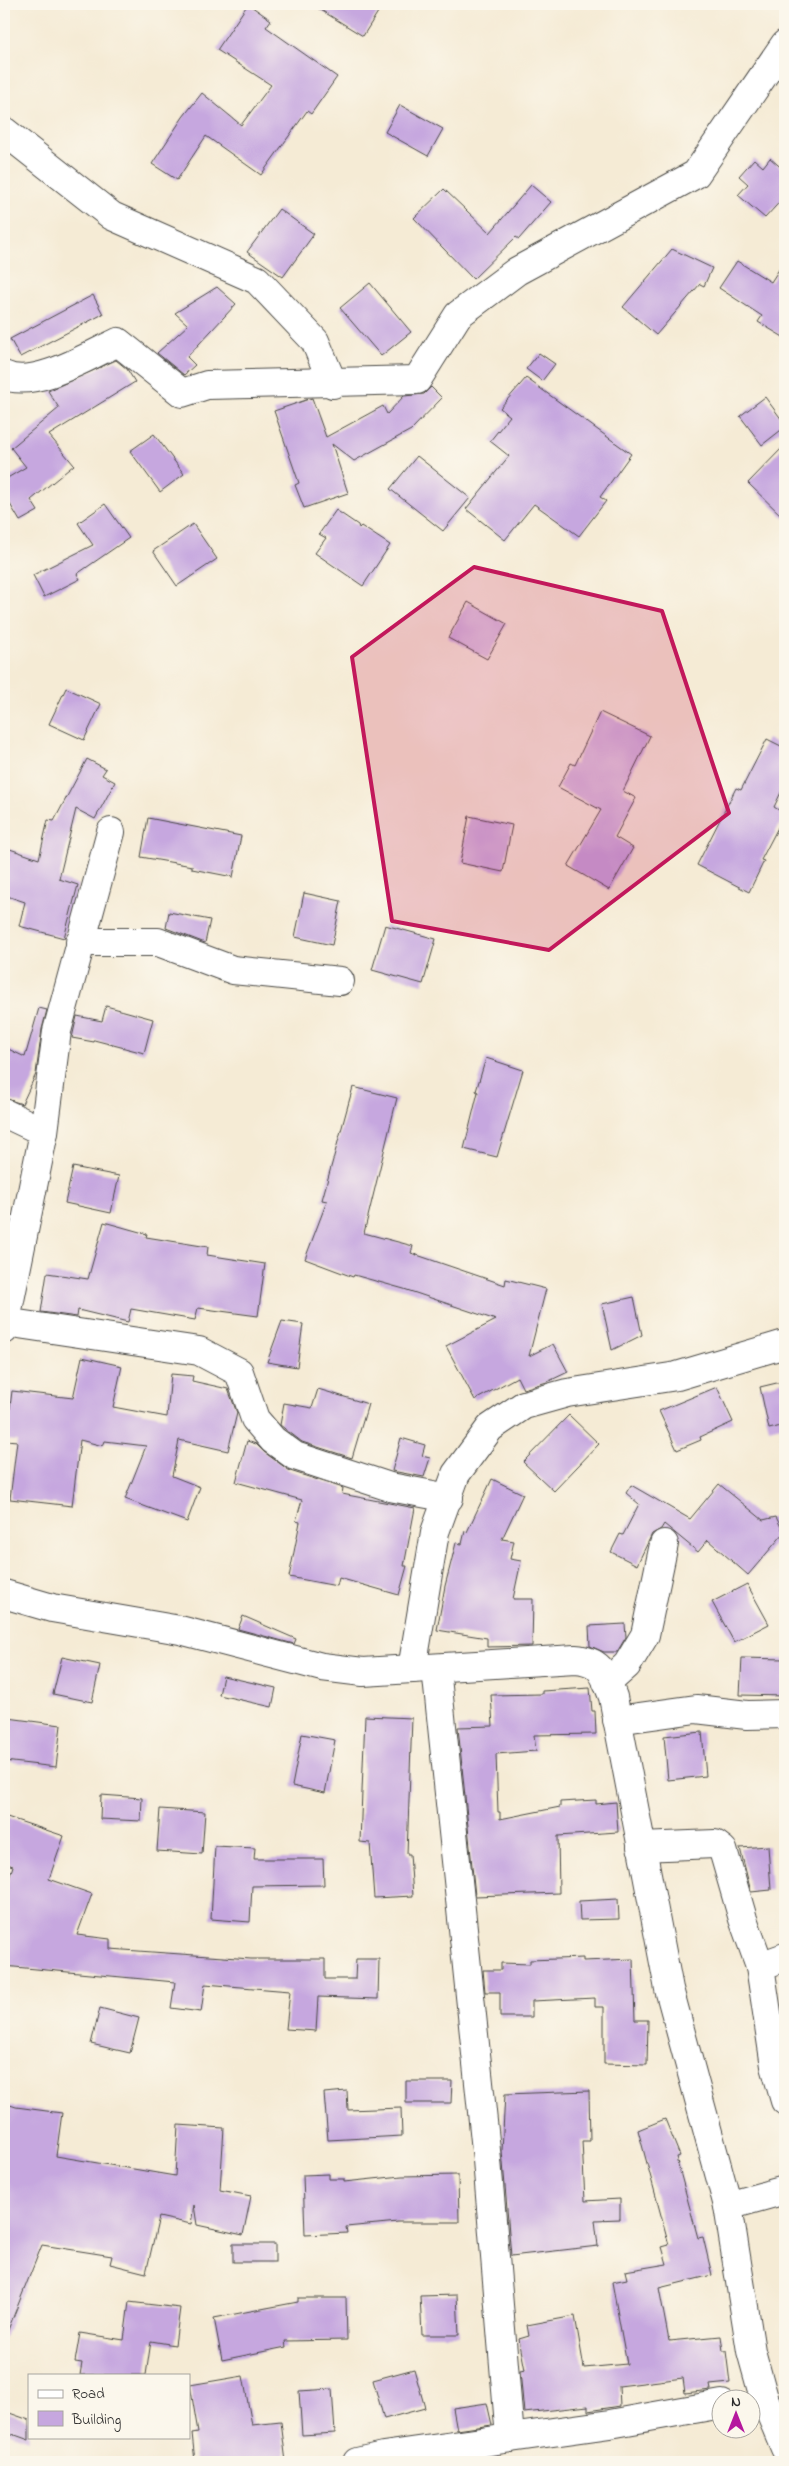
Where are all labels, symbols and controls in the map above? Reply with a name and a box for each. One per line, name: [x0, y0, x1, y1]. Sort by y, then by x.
legend: [28, 2374, 190, 2438]
text: Road: [72, 2383, 105, 2405]
north arrow: [712, 2388, 762, 2438]
text: N: [731, 2392, 741, 2413]
text: Building: [71, 2409, 121, 2432]

